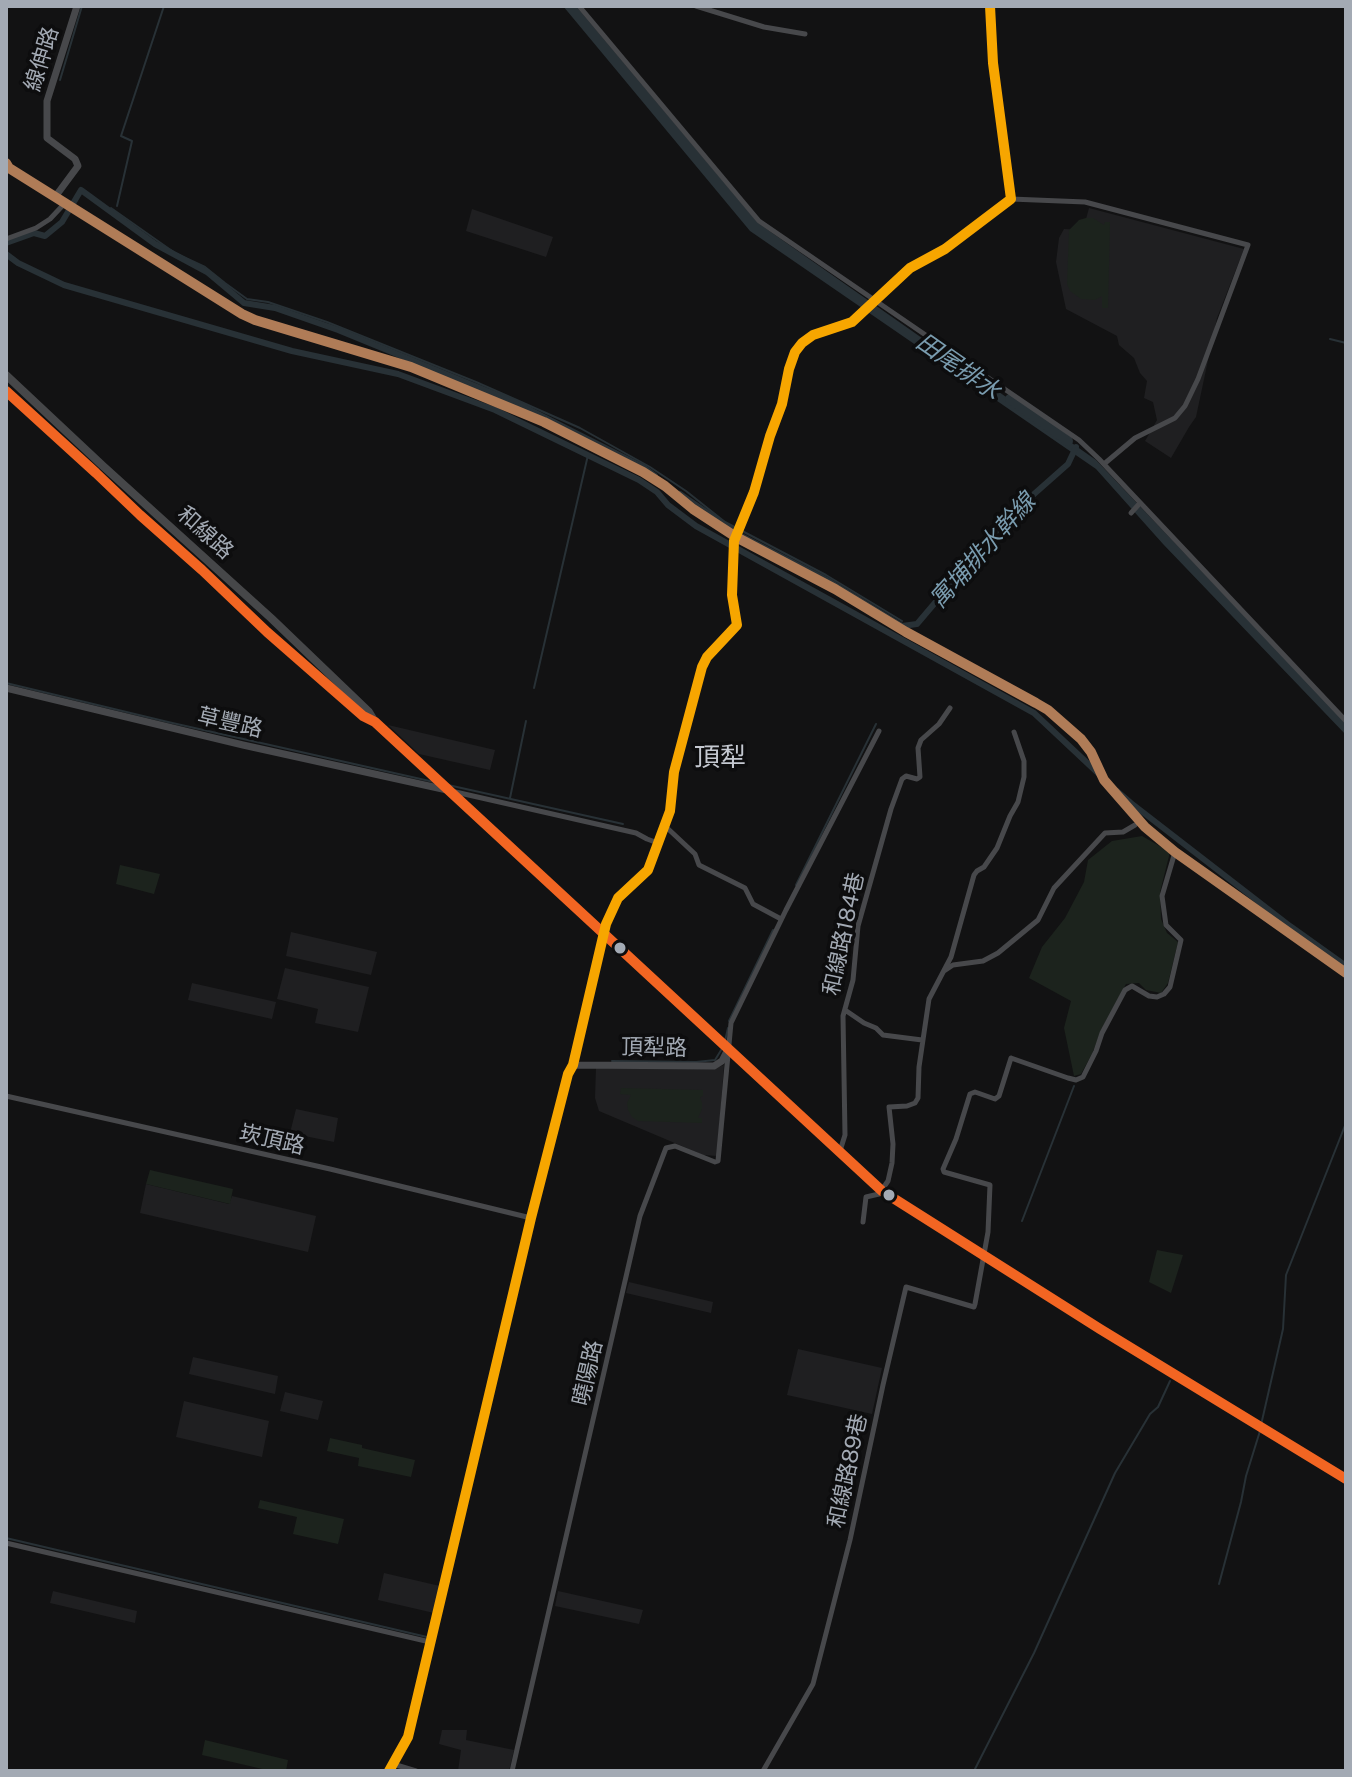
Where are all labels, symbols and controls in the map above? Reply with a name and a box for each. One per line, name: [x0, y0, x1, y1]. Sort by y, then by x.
street label: 線伸路: [20, 24, 64, 94]
water label: 田尾排水: [910, 328, 1006, 406]
water label: 寓埔排水幹線: [924, 488, 1042, 614]
street label: 和線路: [172, 501, 238, 565]
street label: 草豐路: [195, 703, 265, 743]
district label: 頂犁: [694, 742, 746, 774]
street label: 和線路184巷: [818, 870, 870, 998]
unlabelled marker: [612, 940, 628, 956]
street label: 頂犁路: [621, 1034, 687, 1062]
street label: 崁頂路: [237, 1120, 307, 1160]
unlabelled marker: [881, 1187, 897, 1203]
street label: 曉陽路: [568, 1338, 608, 1408]
street label: 和線路89巷: [823, 1412, 873, 1530]

